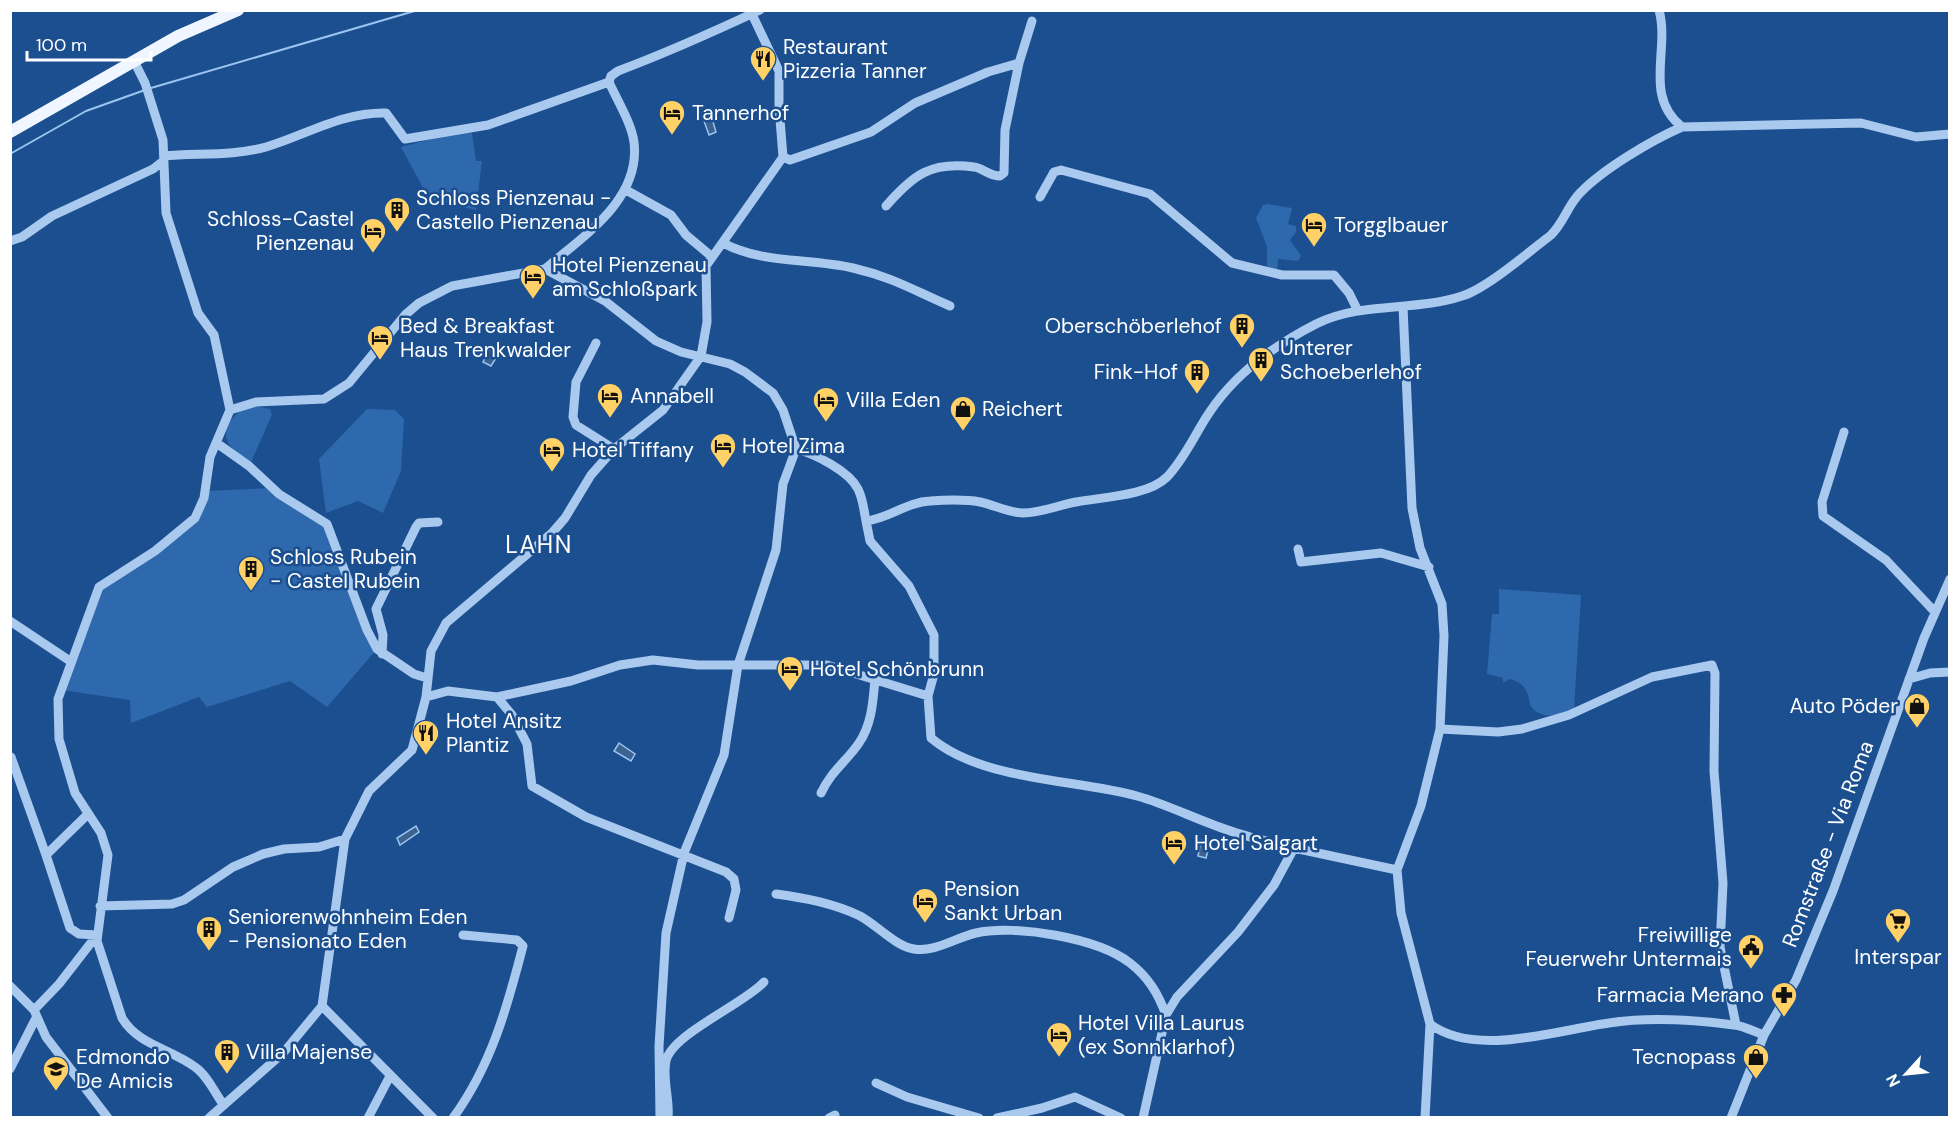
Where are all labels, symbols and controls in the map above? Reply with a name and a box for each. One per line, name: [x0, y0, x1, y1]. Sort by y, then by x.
scale bar: [27, 24, 152, 62]
text: 100 m: [36, 33, 87, 57]
place label: Restaurant Pizzeria Tanner: [783, 33, 927, 85]
restaurant icon: Restaurant Pizzeria Tanner: [748, 44, 778, 82]
hotel icon: Tannerhof: [657, 98, 687, 136]
place label: Tannerhof: [692, 99, 789, 127]
place label: Schloss Pienzenau - Castello Pienzenau: [416, 184, 611, 236]
building icon: Schloss Pienzenau - Castello Pienzenau: [382, 195, 412, 233]
place label: Schloss-Castel Pienzenau: [207, 205, 354, 257]
hotel icon: Torgglbauer: [1299, 210, 1329, 248]
place label: Torgglbauer: [1334, 211, 1449, 239]
hotel icon: Schloss-Castel Pienzenau: [358, 216, 388, 254]
place label: Hotel Pienzenau am Schloßpark: [552, 251, 707, 303]
hotel icon: Hotel Pienzenau am Schloßpark: [518, 262, 548, 300]
building icon: Oberschöberlehof: [1227, 311, 1257, 349]
place label: Bed & Breakfast Haus Trenkwalder: [400, 312, 571, 364]
place label: Oberschöberlehof: [1045, 312, 1222, 340]
hotel icon: Bed & Breakfast Haus Trenkwalder: [365, 323, 395, 361]
place label: Unterer Schoeberlehof: [1280, 334, 1422, 386]
building icon: Unterer Schoeberlehof: [1246, 345, 1276, 383]
building icon: Fink-Hof: [1182, 357, 1212, 395]
place label: Fink-Hof: [1094, 358, 1178, 386]
hotel icon: Annabell: [595, 381, 625, 419]
place label: Annabell: [630, 382, 714, 410]
hotel icon: Villa Eden: [811, 385, 841, 423]
place label: Villa Eden: [846, 386, 940, 414]
shop icon: Reichert: [948, 394, 978, 432]
place label: Reichert: [982, 395, 1063, 423]
hotel icon: Hotel Zima: [708, 431, 738, 469]
place label: Hotel Zima: [742, 432, 845, 460]
hotel icon: Hotel Tiffany: [537, 435, 567, 473]
place label: Hotel Tiffany: [572, 436, 694, 464]
district label: LAHN: [505, 529, 573, 560]
place label: Schloss Rubein - Castel Rubein: [270, 543, 420, 595]
building icon: Schloss Rubein - Castel Rubein: [236, 554, 266, 592]
hotel icon: Hotel Schönbrunn: [775, 654, 805, 692]
place label: Hotel Schönbrunn: [810, 655, 984, 683]
shop icon: Auto Pöder: [1902, 691, 1932, 729]
place label: Auto Pöder: [1789, 692, 1898, 720]
place label: Hotel Ansitz Plantiz: [446, 707, 562, 759]
restaurant icon: Hotel Ansitz Plantiz: [411, 718, 441, 756]
street label: Romstraße - Via Roma: [1776, 737, 1880, 951]
hotel icon: Hotel Salgart: [1159, 828, 1189, 866]
place label: Hotel Salgart: [1194, 829, 1318, 857]
place label: Pension Sankt Urban: [944, 875, 1062, 927]
hotel icon: Pension Sankt Urban: [910, 886, 940, 924]
place label: Seniorenwohnheim Eden - Pensionato Eden: [228, 903, 468, 955]
supermarket icon: Interspar: [1883, 906, 1913, 944]
building icon: Seniorenwohnheim Eden - Pensionato Eden: [194, 914, 224, 952]
place label: Freiwillige Feuerwehr Untermais: [1525, 921, 1732, 973]
public building icon: Freiwillige Feuerwehr Untermais: [1736, 932, 1766, 970]
place label: Interspar: [1854, 943, 1942, 971]
pharmacy icon: Farmacia Merano: [1769, 980, 1799, 1018]
place label: Farmacia Merano: [1597, 981, 1764, 1009]
place label: Hotel Villa Laurus (ex Sonnklarhof): [1078, 1009, 1245, 1061]
hotel icon: Hotel Villa Laurus (ex Sonnklarhof): [1044, 1020, 1074, 1058]
building icon: Villa Majense: [212, 1037, 242, 1075]
place label: Villa Majense: [246, 1038, 372, 1066]
shop icon: Tecnopass: [1741, 1042, 1771, 1080]
place label: Edmondo De Amicis: [76, 1043, 173, 1095]
place label: Tecnopass: [1632, 1043, 1736, 1071]
north arrow: [1876, 1044, 1936, 1104]
school or university icon: Edmondo De Amicis: [41, 1054, 71, 1092]
text: N: [1881, 1071, 1905, 1091]

